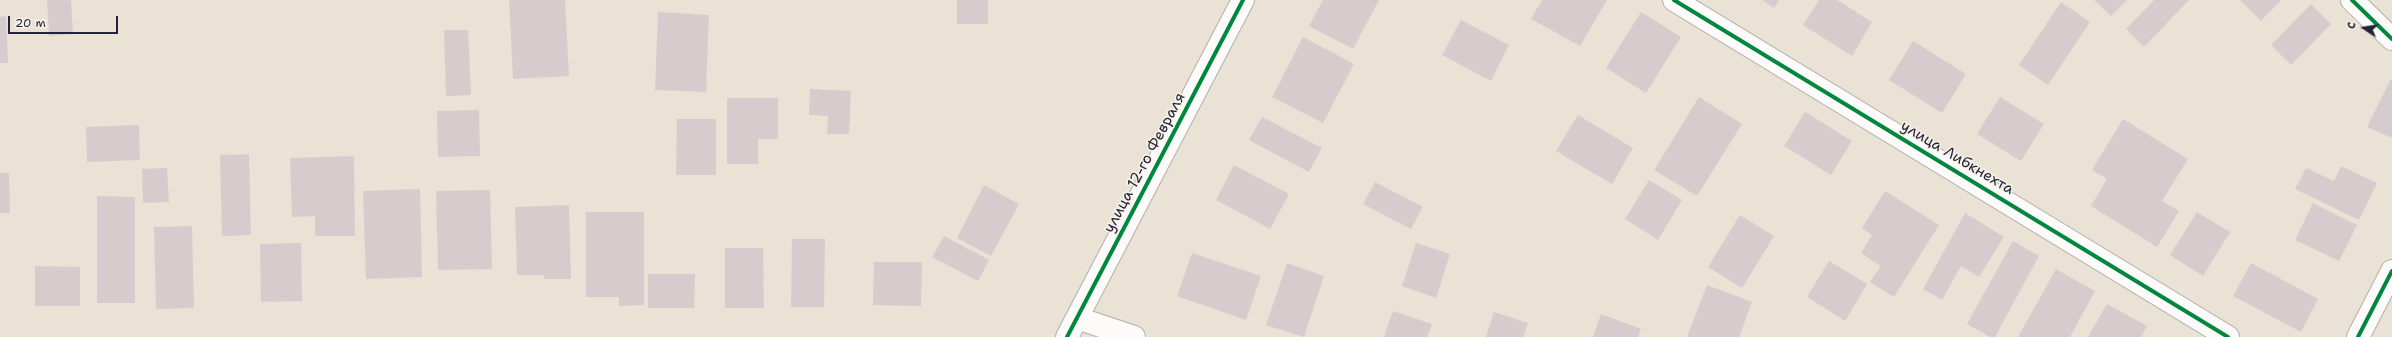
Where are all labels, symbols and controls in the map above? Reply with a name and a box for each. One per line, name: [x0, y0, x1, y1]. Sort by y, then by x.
scale bar: [10, 8, 120, 34]
north arrow: [2344, 8, 2384, 48]
text: 20 m: [15, 15, 46, 31]
text: С: [2344, 21, 2360, 30]
street label: улица 12-го Февраля: [1100, 90, 1190, 236]
street label: улица Либкнехта: [1897, 117, 2017, 199]

